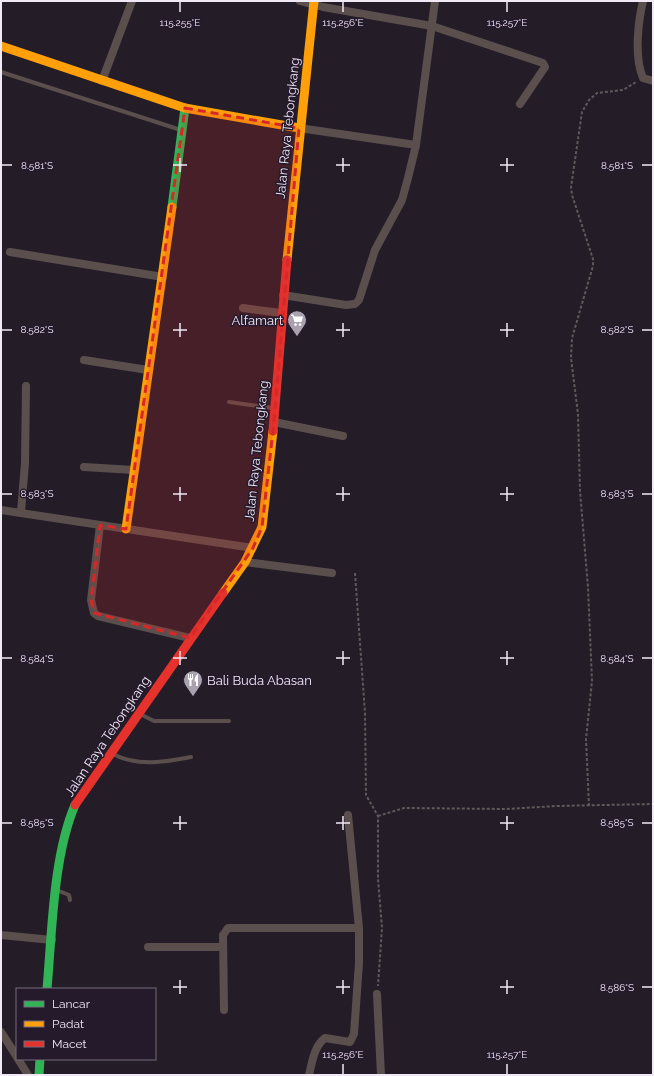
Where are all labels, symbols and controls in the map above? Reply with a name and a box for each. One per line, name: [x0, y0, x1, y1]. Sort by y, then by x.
text: 115.255°E: [160, 17, 200, 28]
text: 115.256°E: [322, 17, 364, 28]
text: 115.257°E: [487, 17, 527, 28]
street label: Jalan Raya Tebongkang: [273, 57, 302, 199]
text: 8.581°S: [21, 160, 53, 171]
text: 8.581°S: [601, 160, 633, 171]
supermarket icon: Alfamart: [286, 309, 308, 337]
place label: Alfamart: [231, 313, 284, 328]
text: 8.582°S: [20, 324, 54, 335]
text: 8.582°S: [600, 324, 634, 335]
street label: Jalan Raya Tebongkang: [242, 380, 271, 522]
text: 8.583°S: [20, 488, 54, 499]
text: 8.583°S: [600, 488, 634, 499]
text: 8.584°S: [20, 653, 54, 664]
text: 8.584°S: [600, 653, 634, 664]
restaurant icon: Bali Buda Abasan: [182, 669, 204, 697]
street label: Jalan Raya Tebongkang: [62, 673, 153, 799]
place label: Bali Buda Abasan: [207, 673, 312, 688]
text: 8.585°S: [20, 817, 54, 828]
text: 8.585°S: [600, 817, 634, 828]
text: 8.586°S: [600, 982, 634, 993]
legend: [16, 988, 156, 1060]
text: Lancar: [52, 997, 91, 1011]
text: Padat: [52, 1017, 84, 1031]
text: Macet: [52, 1037, 87, 1051]
text: 115.256°E: [322, 1049, 364, 1060]
text: 115.257°E: [487, 1049, 527, 1060]

